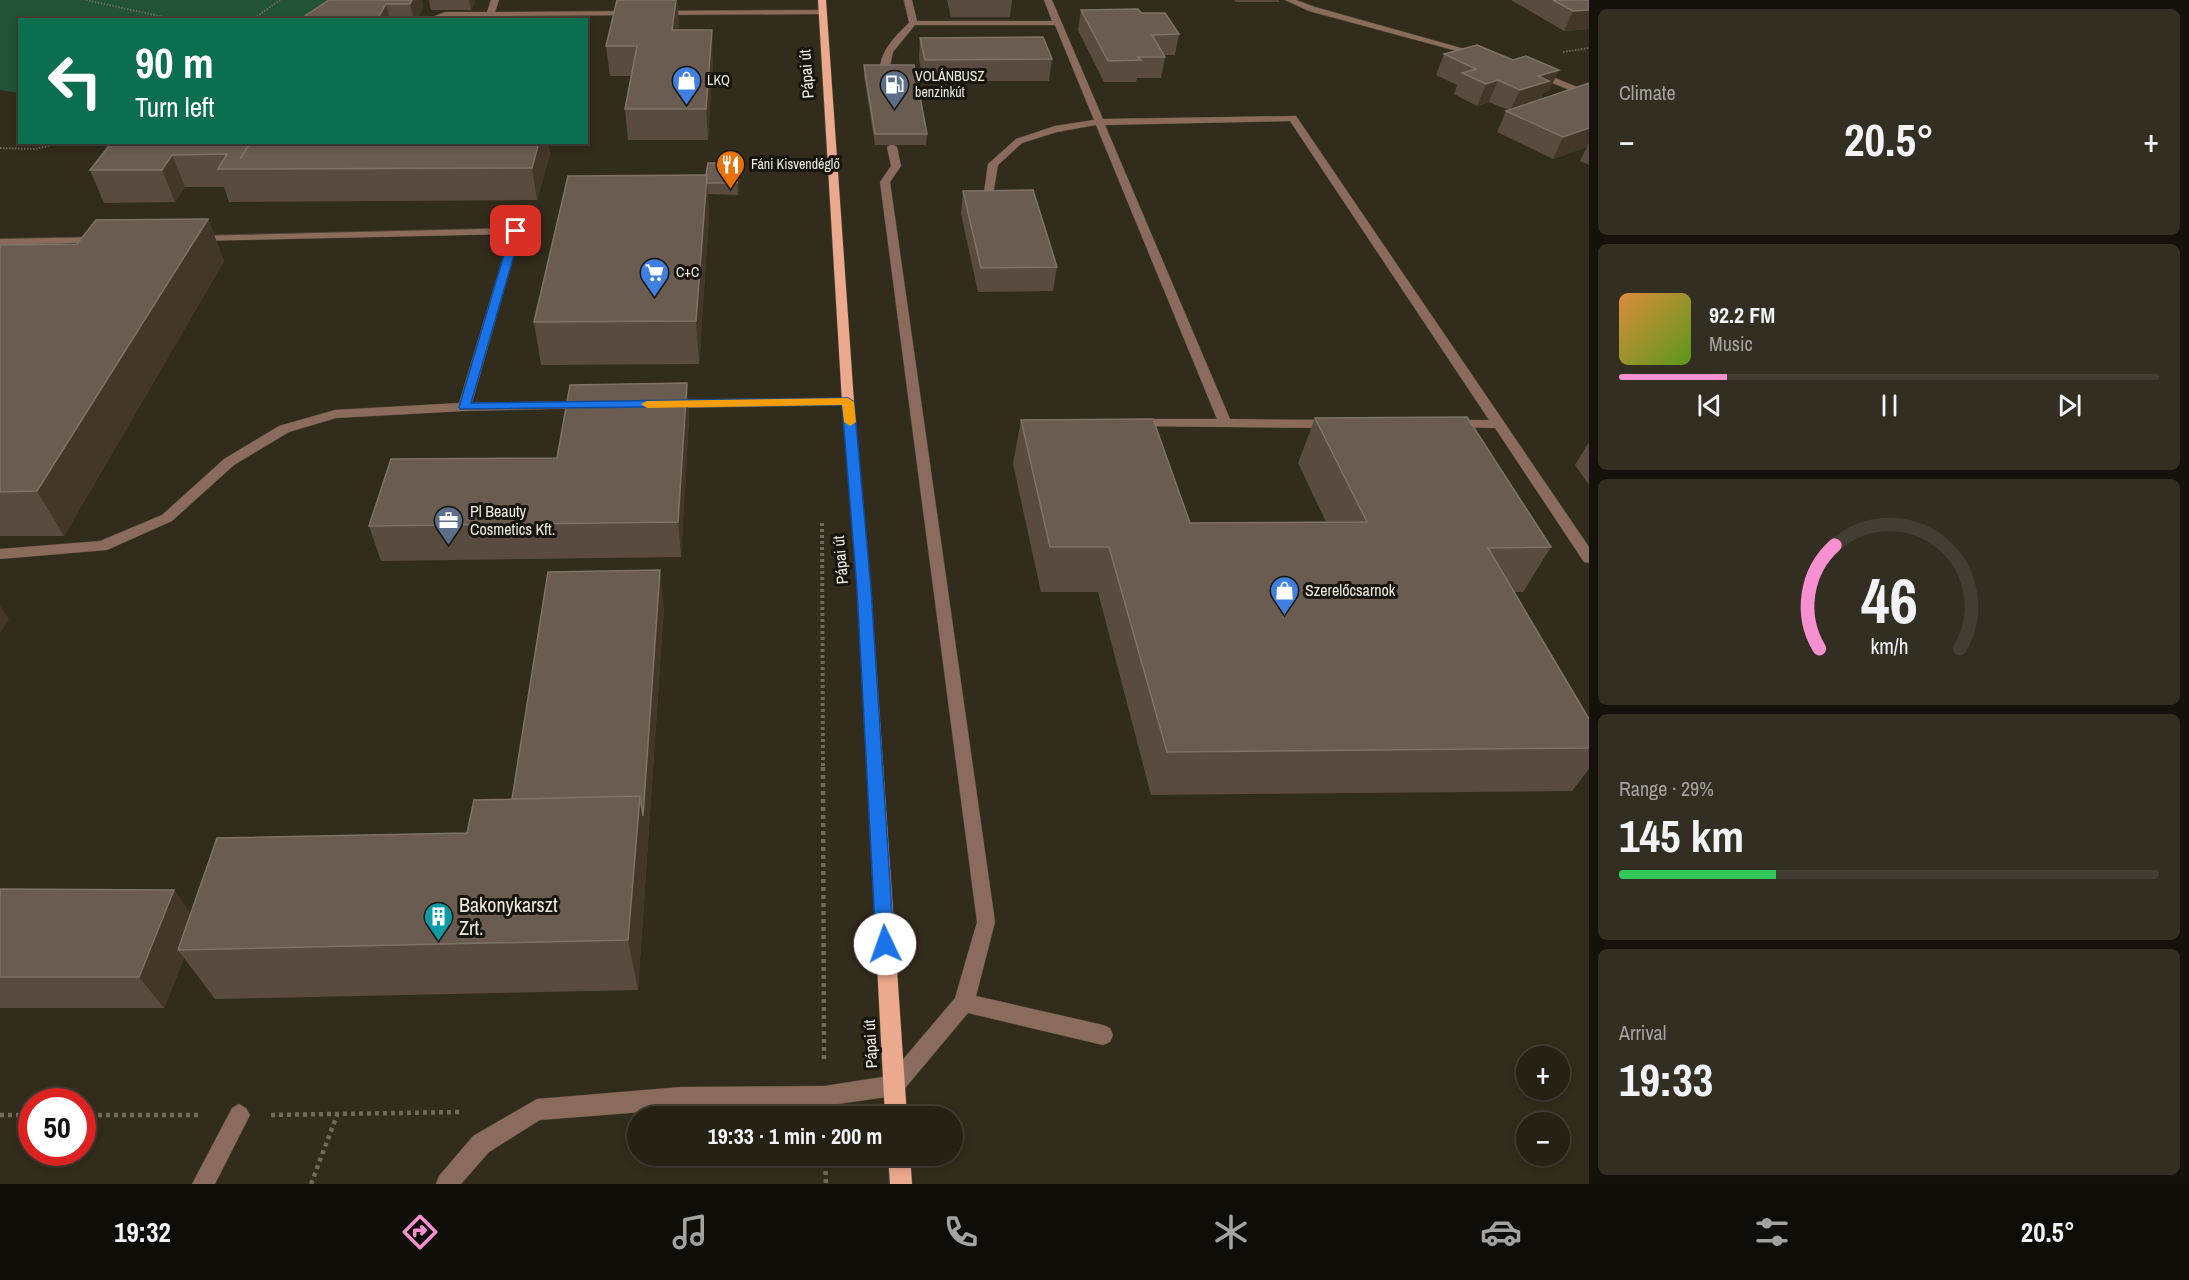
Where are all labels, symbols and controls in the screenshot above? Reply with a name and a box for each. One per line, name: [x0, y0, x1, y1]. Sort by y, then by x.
text: 90 m: [135, 35, 214, 91]
icon: left: [36, 42, 114, 120]
street label: Pápai út: [793, 49, 819, 99]
shop icon: LKQ: [670, 64, 702, 106]
place label: VOLÁNBUSZ benzinkút: [915, 67, 985, 101]
fuel station icon: VOLÁNBUSZ benzinkút: [878, 68, 910, 110]
place label: LKQ: [707, 71, 730, 89]
text: Climate: [1619, 79, 1676, 106]
text: Turn left: [135, 89, 214, 125]
text: 20.5°: [1844, 109, 1934, 170]
text: −: [1619, 118, 1635, 162]
text: +: [2143, 118, 2159, 162]
restaurant icon: Fáni Kisvendéglő: [714, 148, 746, 190]
place label: Fáni Kisvendéglő: [751, 155, 840, 173]
pin: [490, 205, 541, 256]
icon: arrive: [499, 214, 532, 247]
supermarket icon: C+C: [639, 256, 671, 298]
place label: C+C: [676, 263, 699, 281]
text: 92.2 FM: [1709, 300, 1775, 330]
text: Music: [1709, 330, 1753, 357]
icon: previous: [1693, 389, 1726, 422]
icon: pause: [1873, 389, 1906, 422]
icon: next: [2053, 389, 2086, 422]
place label: Pl Beauty Cosmetics Kft.: [470, 500, 555, 540]
office icon: Pl Beauty Cosmetics Kft.: [433, 504, 465, 546]
street label: Pápai út: [827, 534, 853, 585]
text: 46: [1861, 558, 1917, 642]
shop icon: Szerelőcsarnok: [1268, 574, 1300, 616]
place label: Szerelőcsarnok: [1305, 579, 1396, 601]
text: km/h: [1870, 632, 1908, 661]
text: Range · 29%: [1619, 775, 1714, 802]
text: 145 km: [1619, 805, 1744, 866]
place label: Bakonykarszt Zrt.: [459, 891, 558, 941]
building icon: Bakonykarszt Zrt.: [422, 900, 454, 942]
position arrow: [853, 912, 917, 976]
street label: Pápai út: [858, 1019, 882, 1069]
text: Arrival: [1619, 1019, 1666, 1046]
map controls: [1516, 1046, 1570, 1166]
button: +: [1516, 1046, 1570, 1100]
text: 19:33: [1619, 1049, 1713, 1110]
speed limit sign: 50: [18, 1088, 96, 1166]
button: −: [1516, 1112, 1570, 1166]
text: 19:33 · 1 min · 200 m: [708, 1121, 882, 1151]
icon: directions: [399, 1211, 441, 1253]
icon: music: [669, 1211, 711, 1253]
icon: phone: [940, 1211, 982, 1253]
icon: climate: [1210, 1211, 1252, 1253]
icon: car: [1480, 1211, 1522, 1253]
icon: filters: [1751, 1211, 1793, 1253]
text: 19:32: [114, 1214, 171, 1250]
text: 20.5°: [2021, 1214, 2075, 1250]

